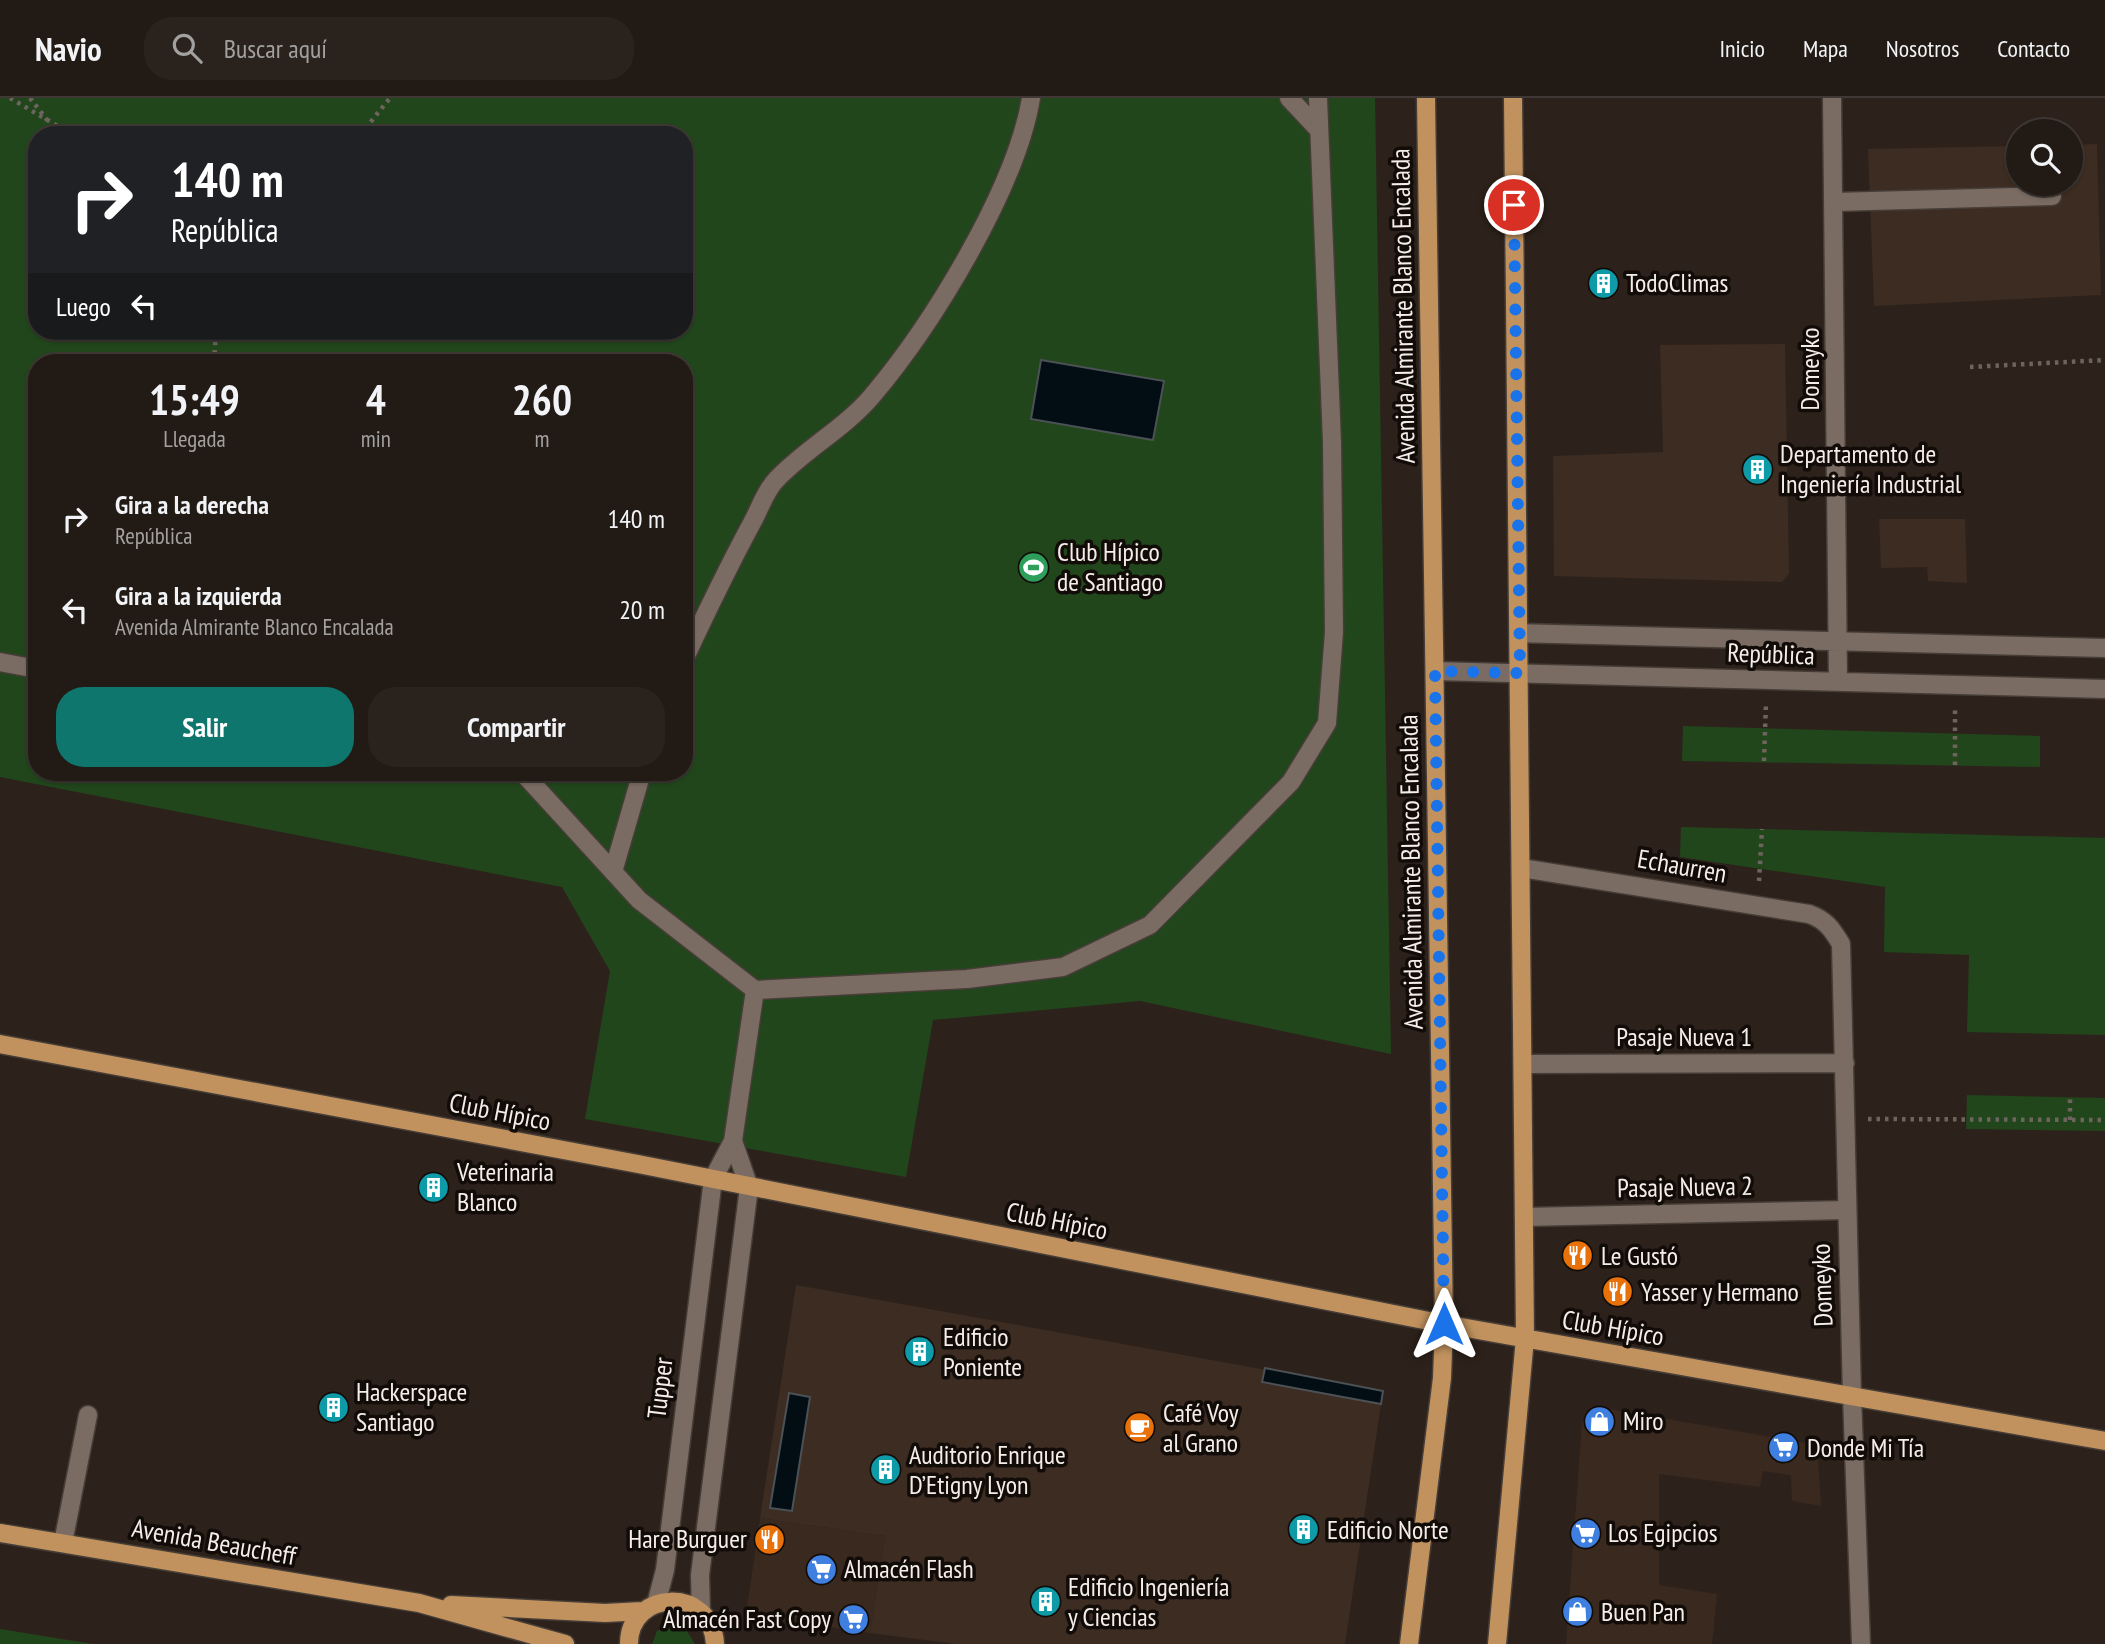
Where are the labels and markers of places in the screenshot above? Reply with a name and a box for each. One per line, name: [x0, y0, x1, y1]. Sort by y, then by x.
pin: [1484, 175, 1544, 235]
building icon: TodoClimas: [1586, 266, 1620, 300]
place label: TodoClimas: [1626, 266, 1728, 299]
place label: Departamento de Ingeniería Industrial: [1780, 437, 1961, 500]
building icon: Departamento de Ingeniería Industrial: [1740, 452, 1774, 486]
place label: Club Hípico de Santiago: [1057, 535, 1163, 598]
sports icon: Club Hípico de Santiago: [1017, 550, 1051, 584]
place label: Veterinaria Blanco: [456, 1155, 554, 1218]
building icon: Veterinaria Blanco: [417, 1170, 451, 1204]
restaurant icon: Le Gustó: [1561, 1239, 1595, 1273]
place label: Le Gustó: [1601, 1239, 1678, 1272]
restaurant icon: Yasser y Hermano: [1601, 1275, 1635, 1309]
place label: Yasser y Hermano: [1641, 1275, 1799, 1308]
place label: Edificio Poniente: [943, 1320, 1022, 1383]
building icon: Edificio Poniente: [903, 1335, 937, 1369]
place label: Hackerspace Santiago: [356, 1375, 467, 1438]
building icon: Hackerspace Santiago: [316, 1390, 350, 1424]
place label: Café Voy al Grano: [1163, 1396, 1239, 1459]
shop icon: Miro: [1583, 1404, 1617, 1438]
place label: Miro: [1623, 1404, 1664, 1437]
cafe icon: Café Voy al Grano: [1123, 1411, 1157, 1445]
supermarket icon: Donde Mi Tía: [1767, 1431, 1801, 1465]
place label: Donde Mi Tía: [1807, 1431, 1924, 1464]
place label: Auditorio Enrique D’Etigny Lyon: [909, 1438, 1066, 1501]
building icon: Auditorio Enrique D’Etigny Lyon: [869, 1453, 903, 1487]
building icon: Edificio Norte: [1287, 1513, 1321, 1547]
place label: Edificio Norte: [1327, 1513, 1449, 1546]
supermarket icon: Los Egipcios: [1568, 1516, 1602, 1550]
place label: Los Egipcios: [1608, 1516, 1717, 1549]
place label: Hare Burguer: [628, 1522, 747, 1555]
restaurant icon: Hare Burguer: [753, 1522, 787, 1556]
supermarket icon: Almacén Flash: [804, 1552, 838, 1586]
place label: Almacén Flash: [844, 1552, 974, 1585]
place label: Edificio Ingeniería y Ciencias: [1068, 1570, 1229, 1633]
building icon: Edificio Ingeniería y Ciencias: [1028, 1585, 1062, 1619]
shop icon: Buen Pan: [1561, 1595, 1595, 1629]
place label: Buen Pan: [1601, 1595, 1685, 1628]
place label: Almacén Fast Copy: [663, 1602, 831, 1635]
supermarket icon: Almacén Fast Copy: [837, 1602, 871, 1636]

